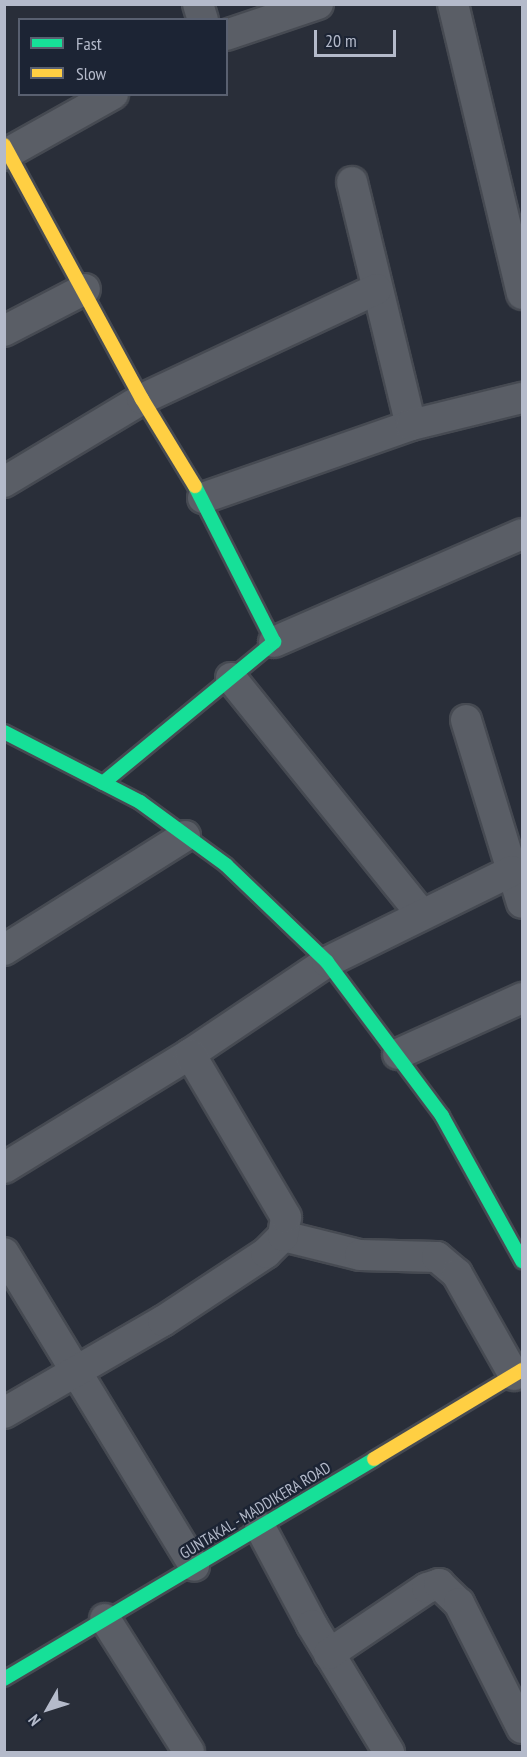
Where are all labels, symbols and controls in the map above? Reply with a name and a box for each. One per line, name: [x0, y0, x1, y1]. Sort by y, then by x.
legend: [18, 18, 228, 96]
scale bar: [317, 18, 400, 56]
text: 20 m: [325, 29, 357, 52]
text: Fast: [76, 32, 102, 55]
text: Slow: [76, 62, 106, 85]
street label: GUNTAKAL - MADDIKERA ROAD: [175, 1457, 335, 1563]
north arrow: [18, 1679, 78, 1739]
text: N: [24, 1711, 45, 1730]

